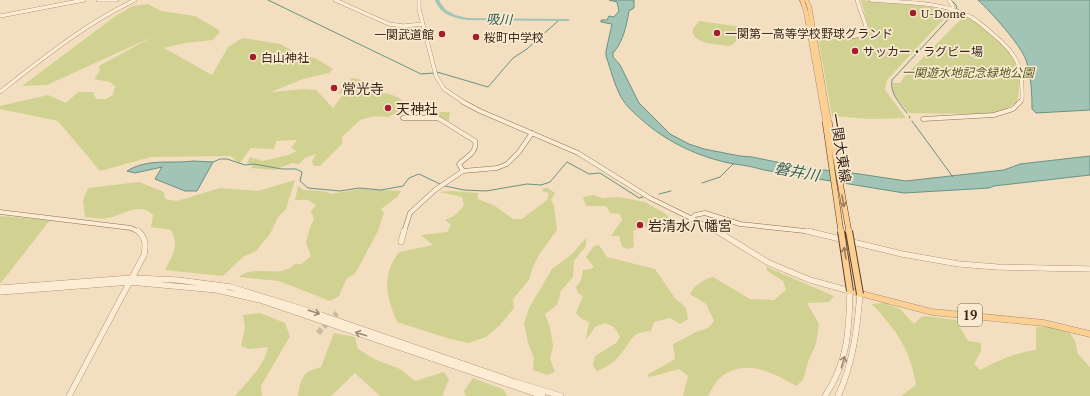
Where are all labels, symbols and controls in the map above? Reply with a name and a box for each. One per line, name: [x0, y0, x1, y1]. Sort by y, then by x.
place label: U-Dome: [921, 6, 966, 21]
marker: U-Dome: [908, 8, 918, 18]
water label: 吸川: [486, 10, 514, 28]
place label: 一関第一高等学校野球グランド: [725, 26, 893, 41]
place label: 一関武道館: [374, 27, 434, 42]
marker: 一関第一高等学校野球グランド: [712, 28, 722, 38]
marker: 一関武道館: [437, 29, 447, 39]
place label: 桜町中学校: [484, 30, 544, 45]
marker: 桜町中学校: [471, 32, 481, 42]
place label: サッカー・ラグビー場: [863, 44, 983, 59]
marker: サッカー・ラグビー場: [850, 46, 860, 56]
place label: 白山神社: [261, 50, 309, 65]
marker: 白山神社: [248, 52, 258, 62]
park label: 一関遊水地記念緑地公園: [902, 65, 1036, 80]
place label: 常光寺: [342, 79, 384, 98]
marker: 常光寺: [329, 83, 339, 93]
place label: 天神社: [396, 99, 438, 118]
marker: 天神社: [383, 103, 393, 113]
street label: 一関大東線: [826, 112, 856, 184]
water label: 磐井川: [773, 157, 823, 185]
one-way arrow: [840, 194, 848, 207]
place label: 岩清水八幡宮: [648, 216, 732, 235]
marker: 岩清水八幡宮: [635, 220, 645, 230]
one-way arrow: [840, 247, 848, 260]
road number: 19: [958, 304, 982, 326]
one-way arrow: [308, 309, 321, 316]
one-way arrow: [354, 330, 367, 337]
one-way arrow: [840, 356, 847, 369]

